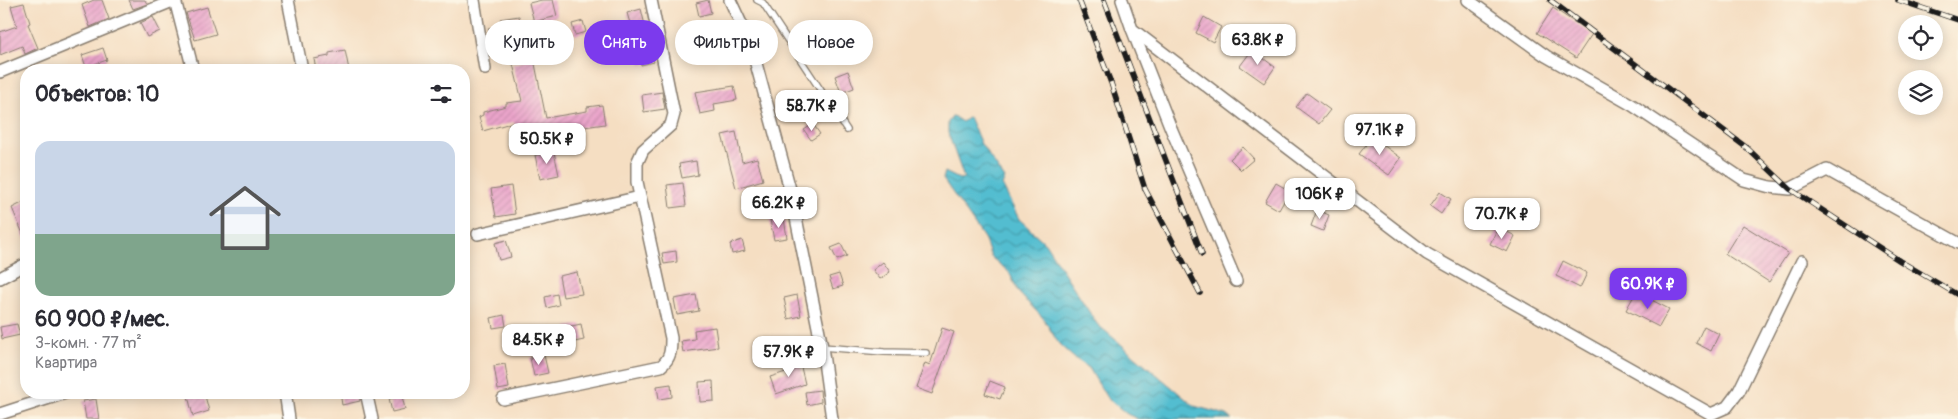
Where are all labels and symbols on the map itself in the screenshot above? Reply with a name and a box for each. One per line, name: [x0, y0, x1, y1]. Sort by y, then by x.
pin: 63.8K ₽: [1212, 23, 1304, 66]
pin: 58.7K ₽: [766, 90, 858, 132]
pin: 97.1K ₽: [1334, 114, 1426, 156]
pin: 50.5K ₽: [501, 122, 593, 165]
pin: 106K ₽: [1279, 178, 1361, 220]
pin: 66.2K ₽: [733, 186, 825, 229]
pin: 70.7K ₽: [1456, 198, 1548, 240]
pin: 60.9K ₽: [1602, 268, 1694, 310]
pin: 84.5K ₽: [493, 324, 585, 366]
pin: 57.9K ₽: [743, 336, 835, 378]

